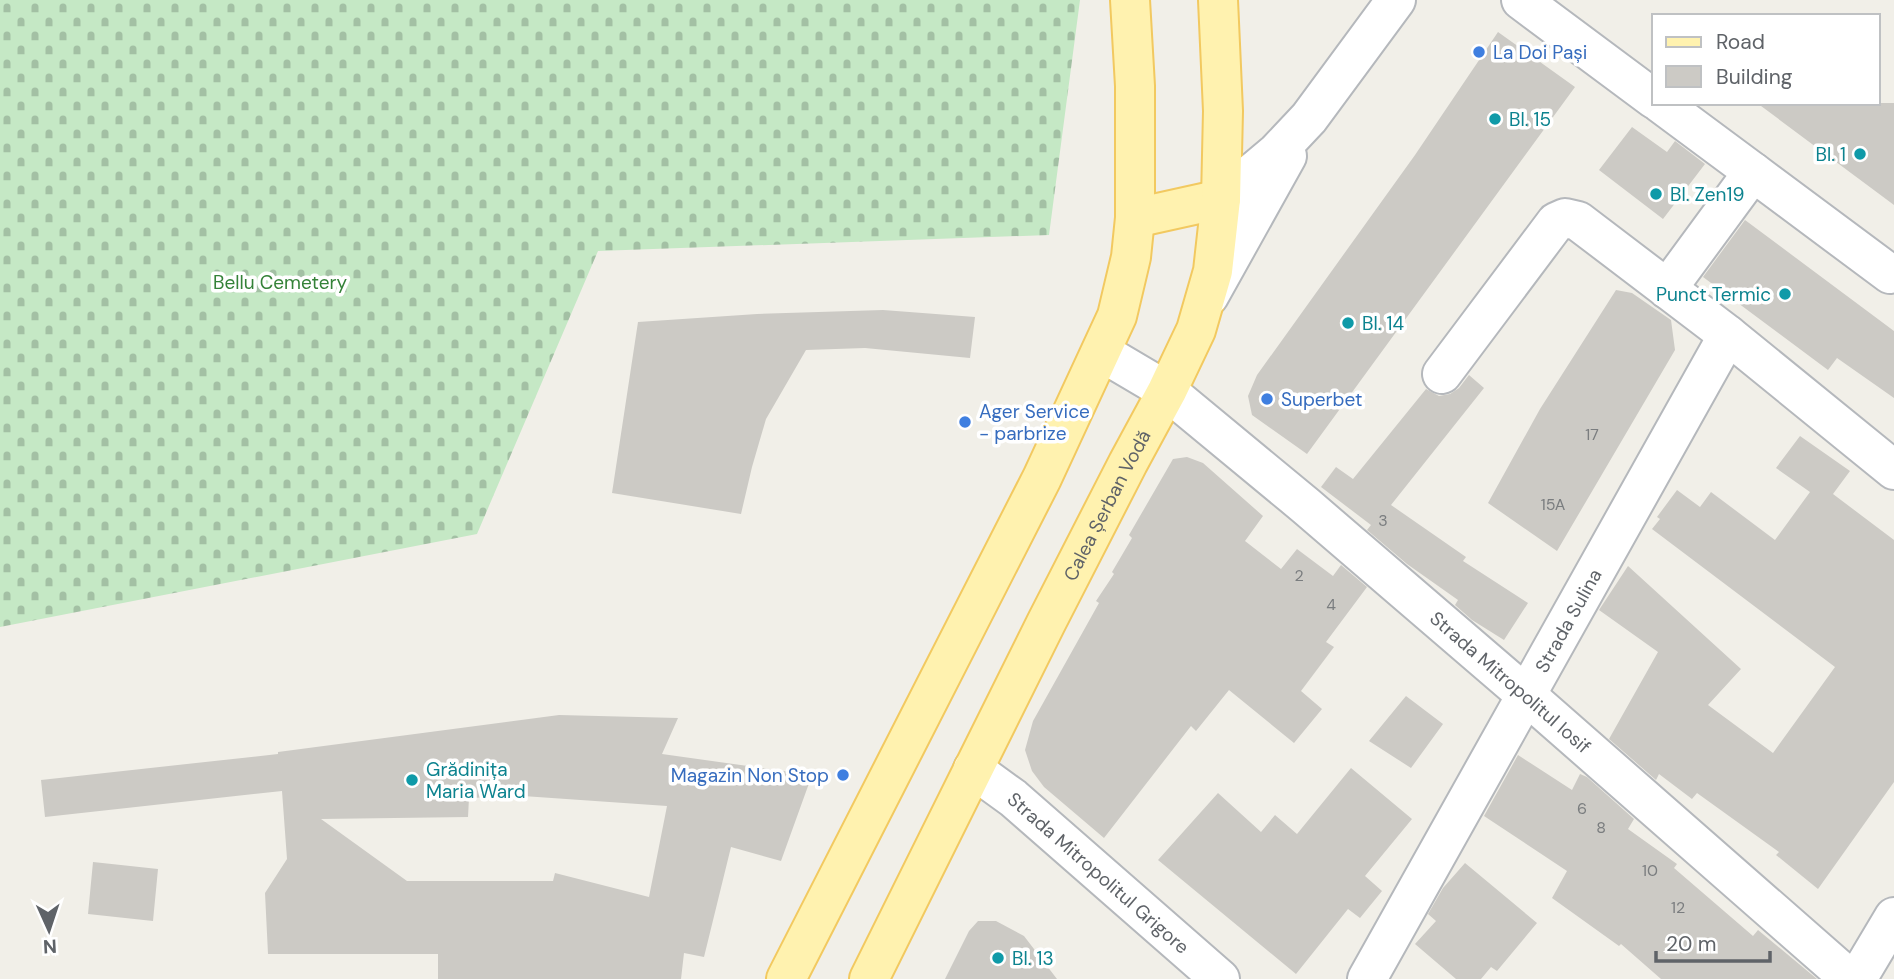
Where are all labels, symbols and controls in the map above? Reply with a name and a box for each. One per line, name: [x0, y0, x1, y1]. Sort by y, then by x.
legend: [1652, 14, 1880, 105]
text: Road: [1716, 28, 1765, 56]
place label: La Doi Pași: [1493, 40, 1587, 65]
marker: La Doi Pași: [1471, 44, 1487, 60]
text: Building: [1716, 63, 1793, 91]
place label: Bl. 15: [1509, 107, 1551, 132]
marker: Bl. 15: [1487, 111, 1503, 127]
place label: Bl. 1: [1816, 142, 1846, 167]
marker: Bl. 1: [1852, 146, 1868, 162]
place label: Bl. Zen19: [1670, 182, 1744, 207]
marker: Bl. Zen19: [1648, 186, 1664, 202]
park label: Bellu Cemetery: [213, 270, 347, 295]
place label: Punct Termic: [1656, 282, 1771, 307]
marker: Punct Termic: [1777, 286, 1793, 302]
place label: Bl. 14: [1362, 311, 1404, 336]
marker: Bl. 14: [1340, 315, 1356, 331]
place label: Superbet: [1281, 387, 1362, 412]
marker: Superbet: [1259, 391, 1275, 407]
place label: Ager Service - parbrize: [979, 399, 1090, 446]
marker: Ager Service - parbrize: [957, 414, 973, 430]
house number: 17: [1585, 424, 1599, 445]
street label: Calea Șerban Vodă: [1058, 426, 1157, 585]
house number: 15A: [1541, 494, 1566, 515]
house number: 3: [1378, 510, 1388, 531]
street label: Strada Sulina: [1529, 564, 1607, 677]
house number: 2: [1294, 565, 1304, 586]
house number: 4: [1326, 594, 1336, 615]
street label: Strada Mitropolitul Iosif: [1424, 606, 1596, 759]
place label: Grădinița Maria Ward: [426, 757, 526, 804]
place label: Magazin Non Stop: [671, 763, 829, 788]
marker: Magazin Non Stop: [835, 767, 851, 783]
marker: Grădinița Maria Ward: [404, 772, 420, 788]
street label: Strada Mitropolitul Grigore: [1002, 787, 1194, 960]
house number: 6: [1577, 798, 1587, 819]
house number: 8: [1596, 817, 1606, 838]
house number: 10: [1642, 860, 1658, 881]
north arrow: [14, 895, 84, 965]
house number: 12: [1671, 897, 1685, 918]
scale bar: [1656, 920, 1770, 964]
text: 20 m: [1666, 930, 1717, 958]
text: N: [42, 934, 57, 959]
place label: Bl. 13: [1012, 946, 1054, 971]
marker: Bl. 13: [990, 950, 1006, 966]

